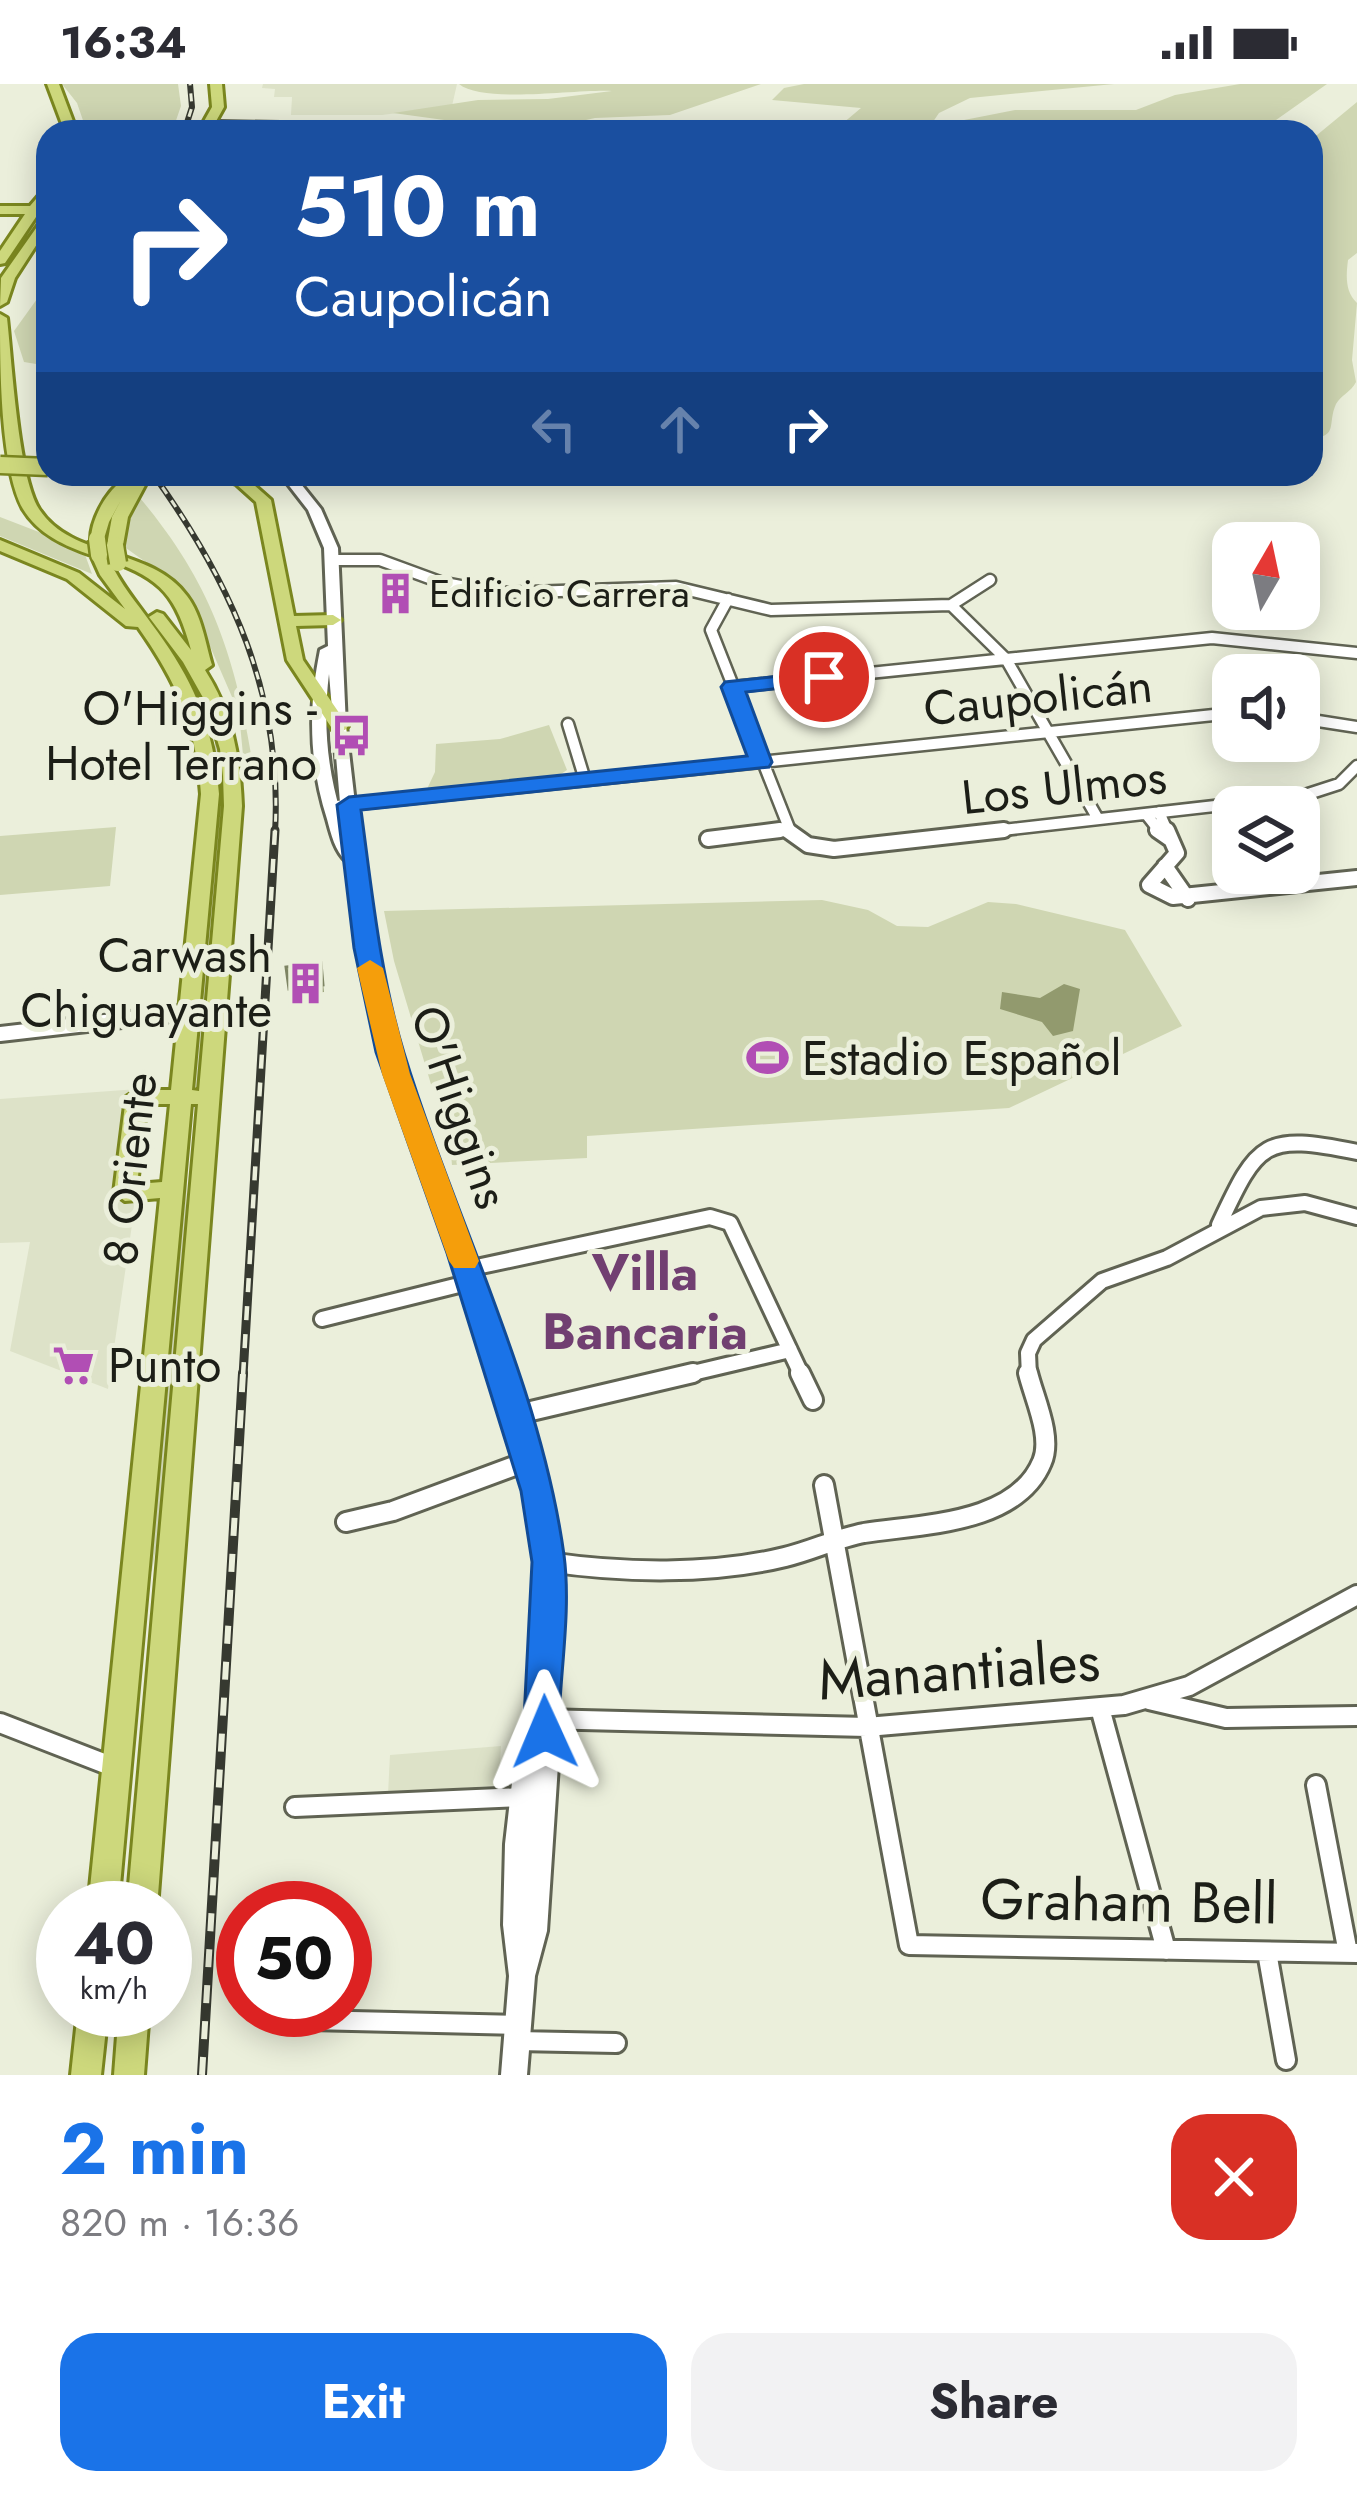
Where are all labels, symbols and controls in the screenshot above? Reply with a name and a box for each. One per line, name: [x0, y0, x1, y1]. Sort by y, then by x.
text: 16:34: [60, 10, 187, 75]
text: 510 m: [294, 146, 541, 268]
icon: right: [96, 168, 252, 324]
text: Caupolicán: [294, 258, 552, 336]
icon: left: [521, 396, 587, 462]
icon: ahead: [647, 396, 713, 462]
icon: right: [773, 396, 839, 462]
north arrow: [1212, 522, 1320, 630]
map controls: [1212, 522, 1320, 894]
place label: Edificio Carrera: [429, 565, 690, 622]
building icon: Edificio Carrera: [372, 570, 418, 616]
pin: [773, 626, 875, 728]
icon: arrive: [791, 644, 857, 710]
street label: Caupolicán: [920, 651, 1156, 743]
button: sound: [1212, 654, 1320, 762]
place label: O'Higgins - Hotel Terrano: [45, 674, 317, 798]
bus stop icon: O'Higgins - Hotel Terrano: [328, 713, 374, 759]
street label: Los Ulmos: [958, 742, 1170, 832]
button: layers: [1212, 786, 1320, 894]
place label: Carwash Chiguayante: [20, 921, 272, 1045]
building icon: Carwash Chiguayante: [283, 960, 329, 1006]
street label: O'Higgins: [393, 996, 527, 1218]
place label: Estadio Español: [802, 1024, 1121, 1093]
sports icon: Estadio Español: [745, 1035, 791, 1081]
street label: 8 Oriente: [86, 1069, 174, 1269]
district label: Villa Bancaria: [542, 1235, 748, 1368]
place label: Punto: [108, 1331, 221, 1400]
supermarket icon: Punto: [51, 1342, 97, 1388]
street label: Manantiales: [815, 1619, 1103, 1721]
position arrow: [482, 1669, 608, 1795]
street label: Graham Bell: [980, 1857, 1278, 1945]
speed limit sign: 50: [216, 1881, 372, 2037]
text: 40: [73, 1900, 155, 1987]
text: km/h: [80, 1967, 148, 2010]
text: 2 min: [60, 2097, 249, 2201]
button: close: [1171, 2114, 1297, 2240]
text: 820 m · 16:36: [60, 2194, 300, 2251]
button: Exit: [60, 2333, 667, 2471]
button: Share: [691, 2333, 1297, 2471]

